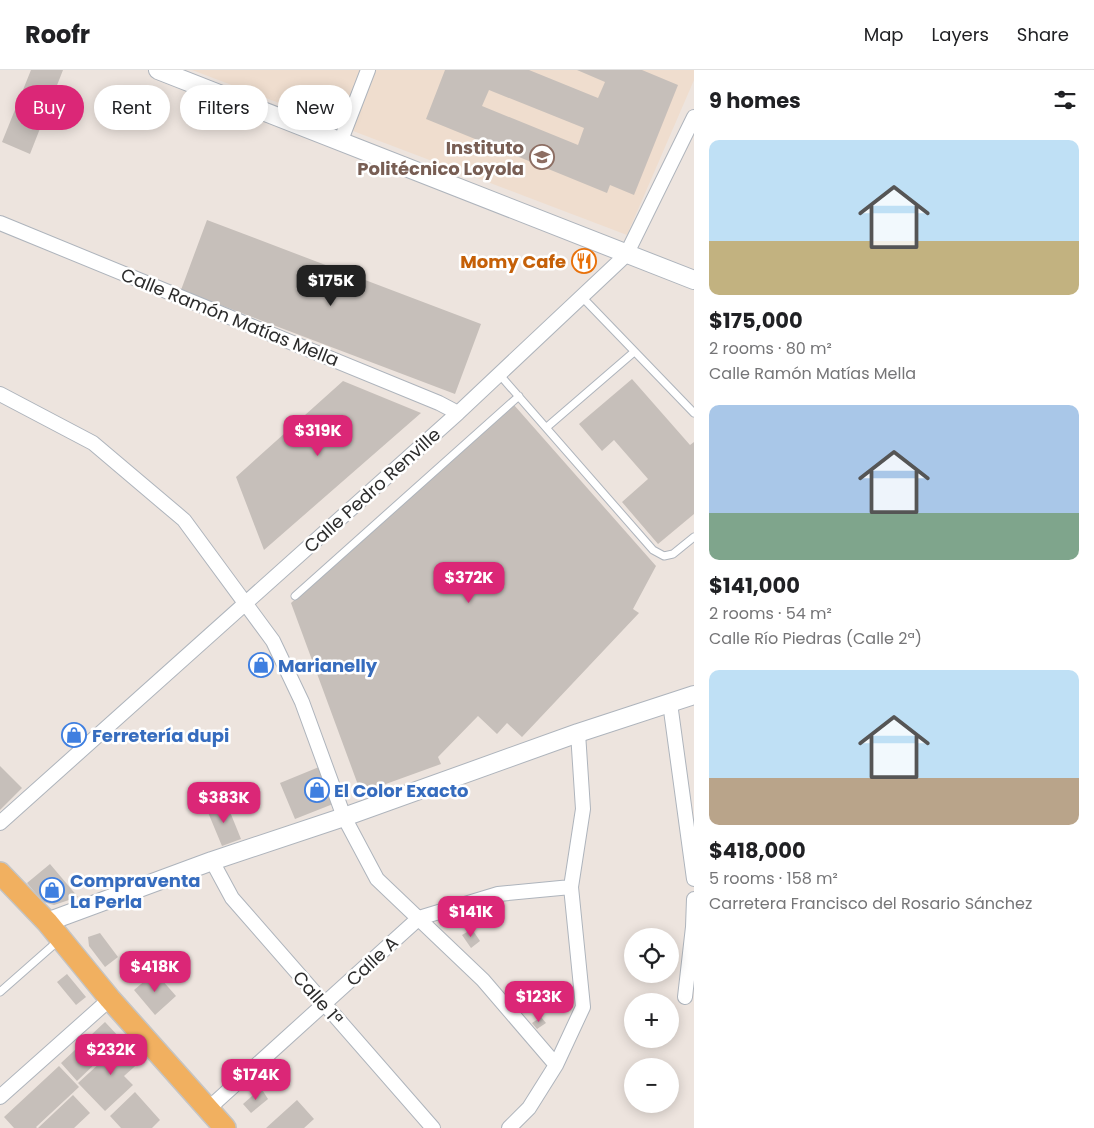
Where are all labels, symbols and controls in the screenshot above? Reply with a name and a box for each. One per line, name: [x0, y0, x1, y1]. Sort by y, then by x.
text: Roofr: [25, 18, 90, 51]
text: Map: [864, 22, 904, 47]
text: Layers: [932, 22, 989, 47]
text: Share: [1017, 22, 1069, 47]
chip: Buy: [15, 85, 84, 130]
chip: Rent: [94, 85, 170, 130]
chip: Filters: [180, 85, 268, 130]
chip: New: [278, 85, 352, 130]
text: 9 homes: [709, 86, 801, 115]
icon: filters: [1051, 86, 1079, 114]
place label: Instituto Politécnico Loyola: [357, 135, 524, 181]
school or university icon: Instituto Politécnico Loyola: [529, 144, 555, 170]
icon: home: [849, 172, 939, 262]
restaurant icon: Momy Cafe: [571, 248, 597, 274]
place label: Momy Cafe: [460, 249, 566, 274]
street label: Calle Ramón Matías Mella: [117, 262, 343, 372]
pin: $175K: [296, 264, 366, 307]
text: $175K: [308, 269, 354, 292]
text: $175,000: [709, 306, 803, 335]
text: 2 rooms · 80 m²: [709, 337, 832, 360]
text: Calle Ramón Matías Mella: [709, 362, 916, 385]
pin: $319K: [283, 414, 353, 457]
text: $319K: [294, 419, 342, 442]
street label: Calle Pedro Renville: [298, 422, 446, 558]
icon: home: [849, 437, 939, 527]
pin: $372K: [434, 562, 504, 604]
text: $372K: [444, 566, 494, 589]
text: $141,000: [709, 571, 800, 600]
text: 2 rooms · 54 m²: [709, 602, 832, 625]
text: Calle Río Piedras (Calle 2ª): [709, 627, 922, 650]
shop icon: Marianelly: [248, 652, 274, 678]
place label: Marianelly: [278, 653, 378, 678]
icon: home: [849, 702, 939, 792]
shop icon: Ferretería dupi: [61, 722, 87, 748]
place label: Ferretería dupi: [92, 723, 229, 748]
shop icon: El Color Exacto: [304, 777, 330, 803]
place label: El Color Exacto: [334, 778, 469, 803]
pin: $383K: [189, 782, 259, 824]
text: $383K: [198, 786, 250, 809]
text: $418,000: [709, 836, 806, 865]
text: 5 rooms · 158 m²: [709, 867, 838, 890]
place label: Compraventa La Perla: [70, 868, 200, 914]
shop icon: Compraventa La Perla: [39, 877, 65, 903]
text: Carretera Francisco del Rosario Sánchez: [709, 892, 1032, 915]
pin: $141K: [436, 896, 506, 938]
text: $141K: [449, 900, 493, 923]
map controls: [624, 928, 679, 1113]
button: locate: [624, 928, 679, 983]
street label: Calle A: [340, 930, 404, 992]
pin: $418K: [120, 950, 190, 993]
text: $418K: [131, 955, 179, 978]
street label: Calle 1ª: [287, 965, 349, 1031]
pin: $123K: [504, 980, 574, 1023]
text: $123K: [516, 985, 562, 1008]
button: +: [624, 993, 679, 1048]
pin: $232K: [76, 1034, 146, 1076]
text: $232K: [86, 1038, 136, 1061]
pin: $174K: [221, 1058, 291, 1101]
button: −: [624, 1058, 679, 1113]
text: $174K: [232, 1063, 280, 1086]

